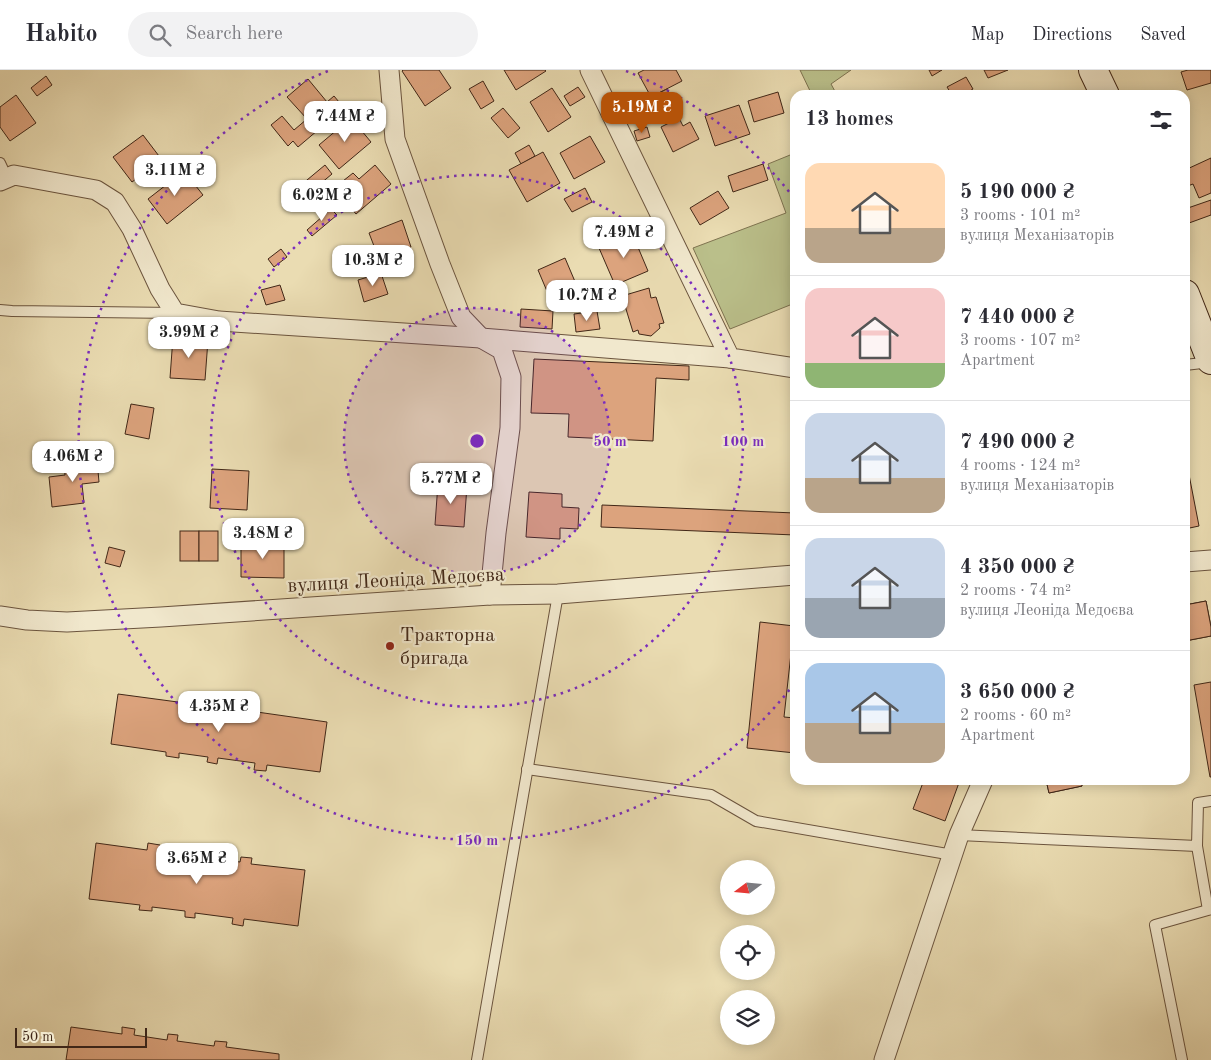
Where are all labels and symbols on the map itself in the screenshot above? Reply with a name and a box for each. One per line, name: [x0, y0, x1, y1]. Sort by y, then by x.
pin: 5.19M ₴: [596, 92, 688, 134]
pin: 7.44M ₴: [299, 100, 391, 143]
pin: 3.11M ₴: [129, 154, 221, 197]
pin: 6.02M ₴: [276, 180, 368, 222]
pin: 7.49M ₴: [578, 216, 670, 259]
pin: 10.3M ₴: [327, 244, 419, 287]
pin: 10.7M ₴: [541, 280, 633, 322]
pin: 3.99M ₴: [143, 316, 235, 359]
centre of rings: [468, 432, 486, 450]
text: 50 m: [593, 435, 627, 450]
text: 100 m: [722, 435, 764, 450]
pin: 4.06M ₴: [27, 440, 119, 483]
pin: 5.77M ₴: [405, 462, 497, 505]
pin: 3.48M ₴: [217, 518, 309, 560]
street label: вулиця Леоніда Медоєва: [287, 565, 505, 597]
place label: Тракторна бригада: [400, 626, 495, 669]
marker: Тракторна бригада: [384, 640, 396, 652]
pin: 4.35M ₴: [173, 690, 265, 733]
text: 150 m: [456, 834, 498, 849]
pin: 3.65M ₴: [151, 842, 243, 885]
north arrow: [720, 860, 775, 915]
scale bar: [15, 1025, 148, 1048]

